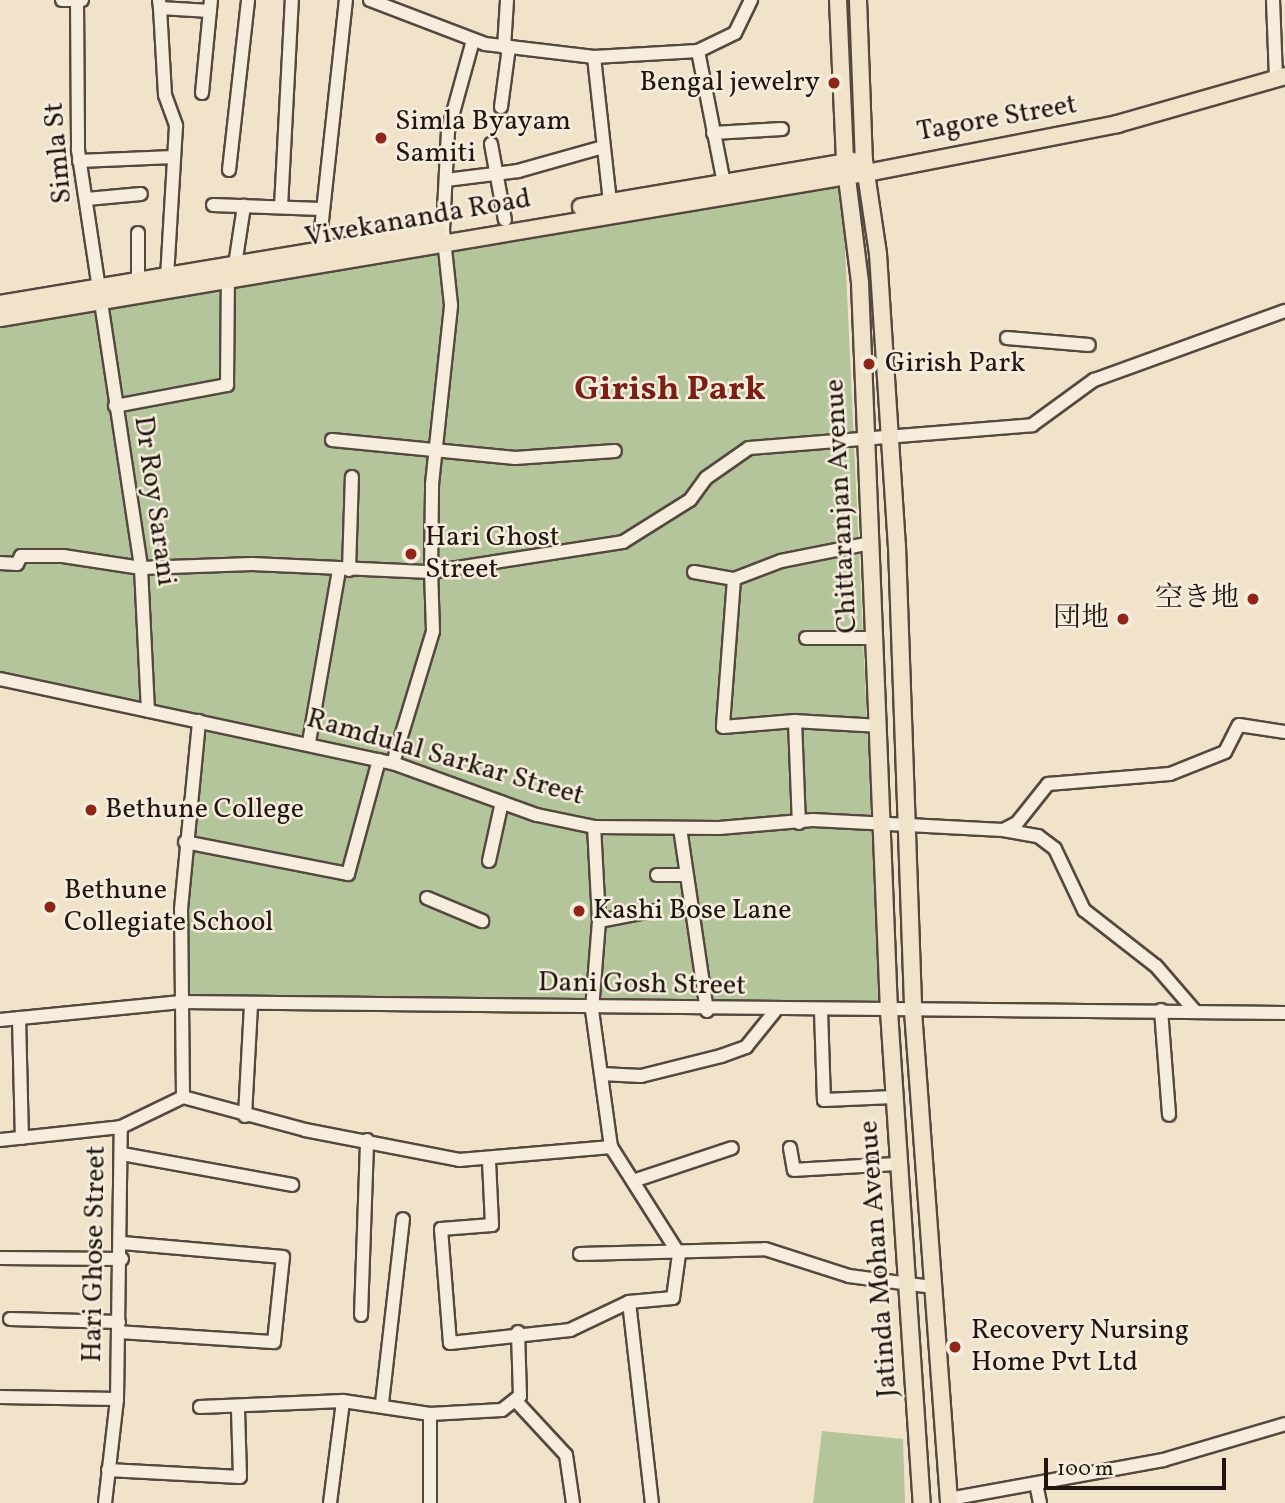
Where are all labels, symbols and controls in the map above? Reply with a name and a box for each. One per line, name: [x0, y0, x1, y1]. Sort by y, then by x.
place label: Bengal jewelry: [640, 66, 820, 100]
marker: Bengal jewelry: [826, 75, 842, 91]
street label: Tagore Street: [914, 88, 1080, 150]
street label: Simla St: [38, 101, 80, 205]
place label: Simla Byayam Samiti: [395, 105, 571, 171]
marker: Simla Byayam Samiti: [373, 130, 389, 146]
street label: Vivekananda Road: [302, 183, 534, 255]
place label: Girish Park: [885, 347, 1026, 381]
marker: Girish Park: [859, 354, 879, 374]
district label: Girish Park: [574, 369, 766, 411]
street label: Chittaranjan Avenue: [819, 378, 865, 634]
street label: Dr Roy Sarani: [125, 414, 183, 588]
place label: Hari Ghost Street: [425, 521, 560, 587]
marker: Hari Ghost Street: [403, 546, 419, 562]
place label: 空き地: [1155, 582, 1239, 616]
marker: 空き地: [1245, 591, 1261, 607]
place label: 団地: [1053, 602, 1109, 636]
marker: 団地: [1115, 611, 1131, 627]
street label: Ramdulal Sarkar Street: [303, 702, 587, 814]
place label: Bethune College: [105, 793, 304, 827]
marker: Bethune College: [83, 802, 99, 818]
place label: Bethune Collegiate School: [64, 874, 273, 940]
place label: Kashi Bose Lane: [593, 894, 791, 928]
marker: Bethune Collegiate School: [42, 899, 58, 915]
marker: Kashi Bose Lane: [571, 903, 587, 919]
street label: Dani Gosh Street: [538, 966, 746, 1004]
street label: Jatinda Mohan Avenue: [853, 1119, 905, 1399]
street label: Hari Ghose Street: [76, 1145, 114, 1363]
place label: Recovery Nursing Home Pvt Ltd: [971, 1314, 1190, 1380]
marker: Recovery Nursing Home Pvt Ltd: [945, 1337, 965, 1357]
scale bar: [1047, 1444, 1229, 1488]
text: 100 m: [1057, 1455, 1114, 1484]

